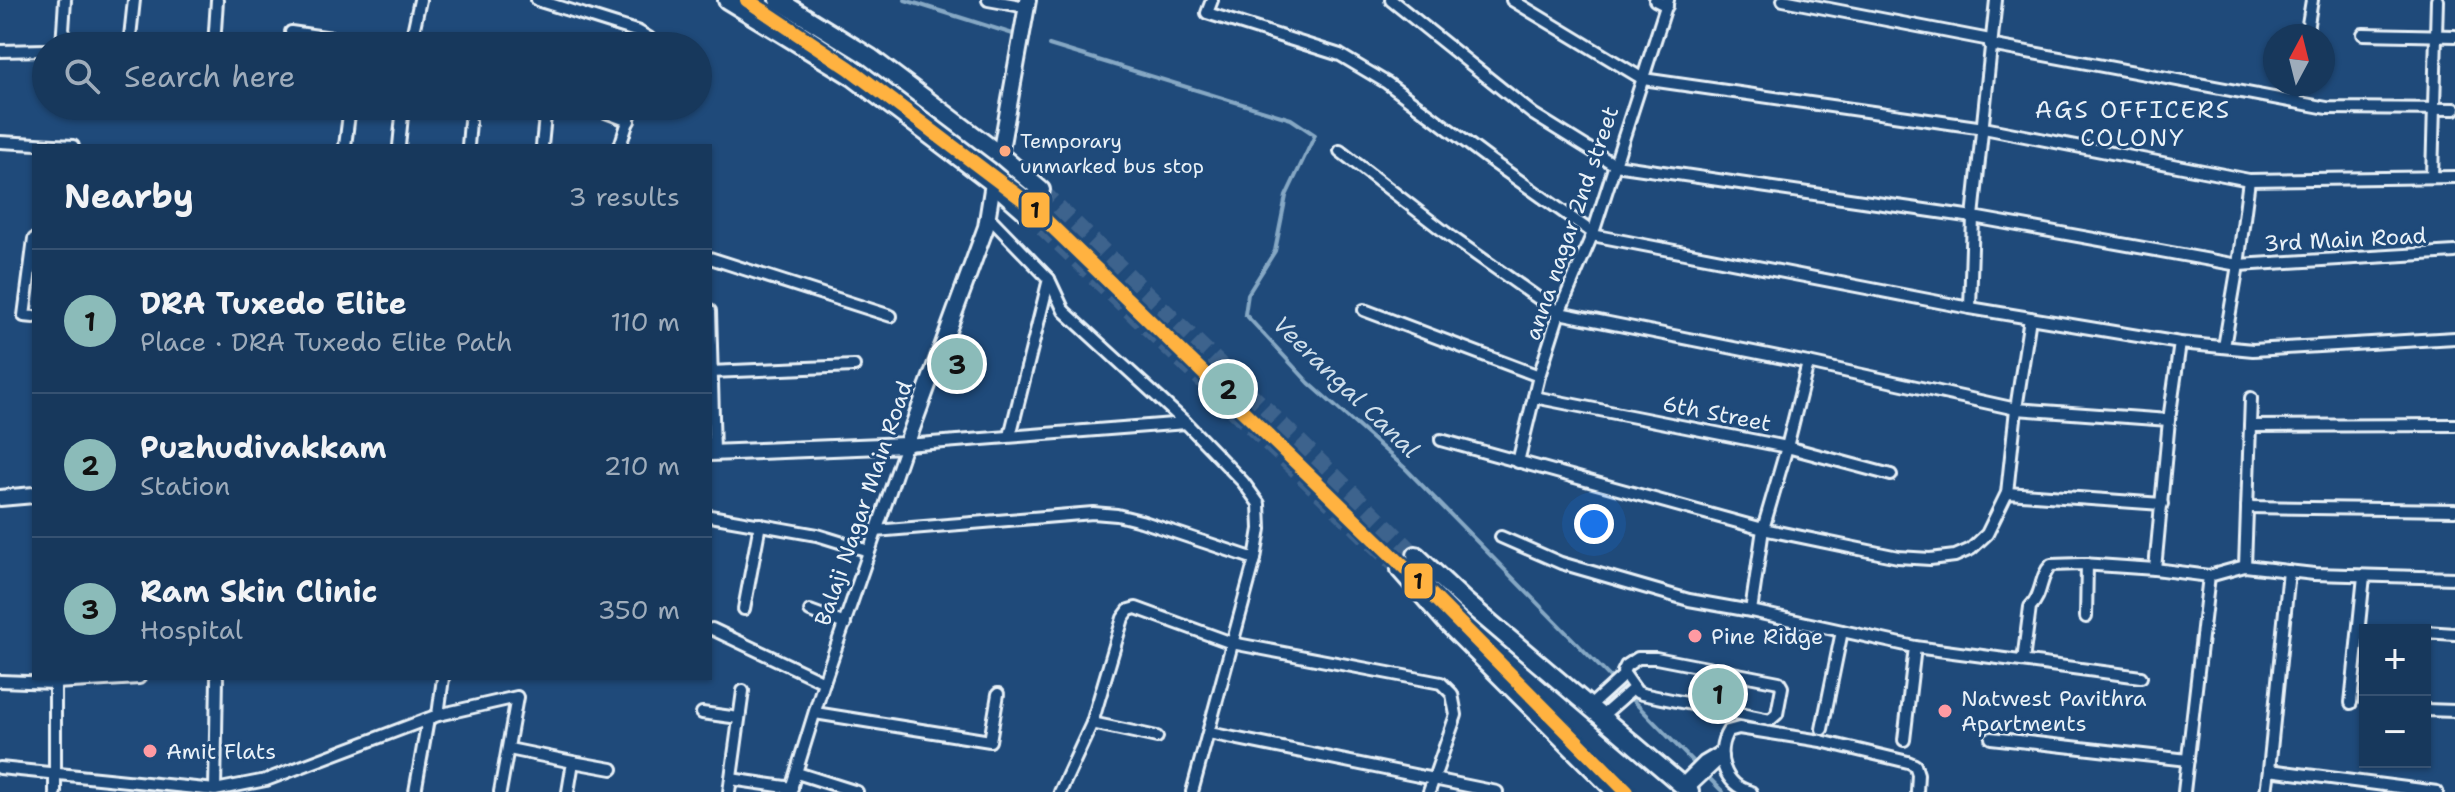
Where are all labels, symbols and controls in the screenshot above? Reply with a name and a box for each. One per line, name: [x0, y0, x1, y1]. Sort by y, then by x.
north arrow: [2263, 24, 2335, 96]
search box: [32, 32, 712, 120]
icon: search: [60, 54, 104, 98]
text: Search here: [124, 56, 295, 97]
district label: AGS OFFICERS COLONY: [2035, 94, 2231, 154]
street label: anna nagar 2nd street: [1518, 102, 1625, 344]
place label: Temporary unmarked bus stop: [1020, 128, 1204, 179]
marker: Temporary unmarked bus stop: [997, 143, 1013, 159]
text: Nearby: [64, 173, 194, 219]
text: 3 results: [568, 179, 680, 214]
line badge: 1: [1020, 191, 1051, 229]
text: 1: [1030, 196, 1040, 225]
street label: 3rd Main Road: [2263, 221, 2427, 258]
text: DRA Tuxedo Elite: [140, 283, 407, 324]
text: 1: [84, 304, 96, 339]
text: 110 m: [610, 304, 680, 339]
water label: Veerangal Canal: [1266, 309, 1426, 465]
text: Place · DRA Tuxedo Elite Path: [140, 324, 513, 359]
pin: 3: [931, 334, 983, 394]
pin: 2: [1202, 359, 1254, 419]
street label: Balaji Nagar Main Road: [808, 377, 919, 630]
street label: 6th Street: [1660, 389, 1774, 438]
text: Puzhudivakkam: [140, 427, 387, 468]
text: 2: [81, 448, 99, 483]
text: 210 m: [603, 448, 680, 483]
text: Station: [140, 468, 230, 503]
your location: [1574, 504, 1614, 544]
line badge: 1: [1403, 562, 1434, 600]
text: 1: [1413, 567, 1423, 596]
text: Ram Skin Clinic: [140, 571, 378, 612]
text: 3: [81, 592, 99, 627]
text: 350 m: [597, 592, 680, 627]
text: Hospital: [140, 612, 243, 647]
place label: Pine Ridge: [1711, 622, 1823, 651]
map controls: [2359, 624, 2431, 768]
button: +: [2359, 624, 2431, 696]
marker: Pine Ridge: [1686, 627, 1704, 645]
pin: 1: [1692, 664, 1744, 724]
place label: Natwest Pavithra Apartments: [1961, 684, 2147, 738]
button: −: [2359, 696, 2431, 768]
marker: Natwest Pavithra Apartments: [1936, 702, 1954, 720]
place label: Amit Flats: [166, 737, 276, 766]
marker: Amit Flats: [141, 742, 159, 760]

